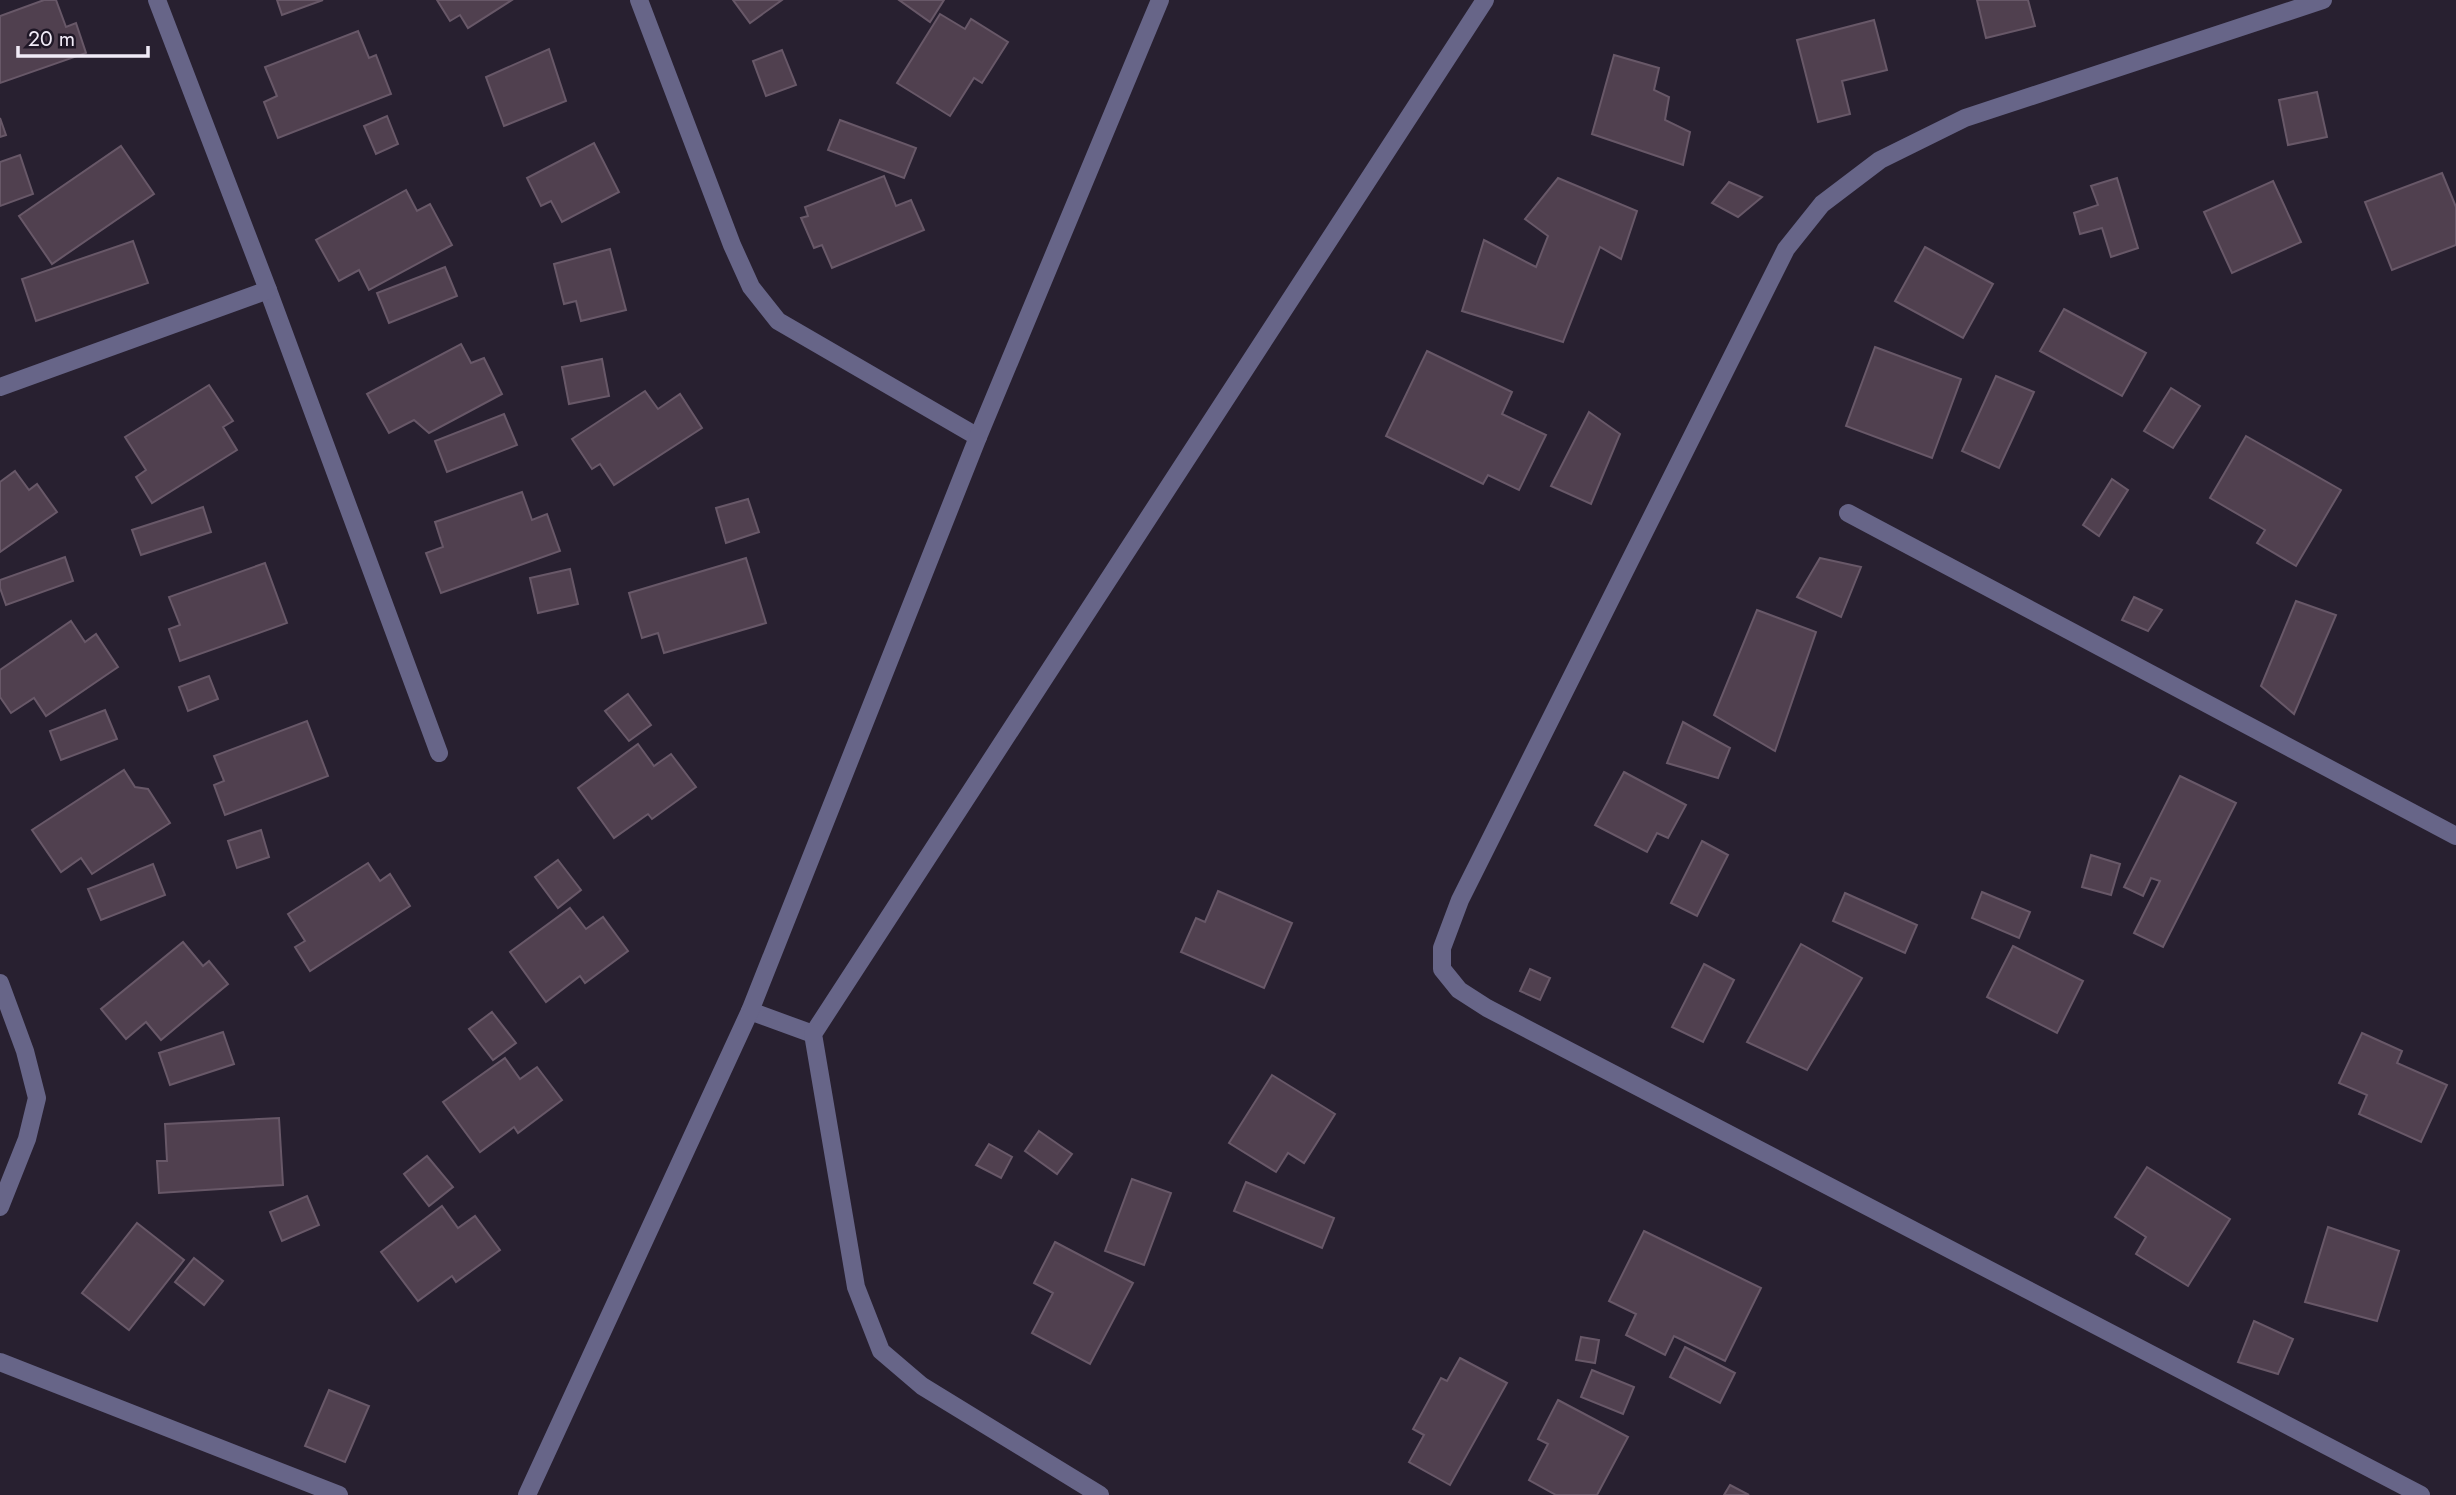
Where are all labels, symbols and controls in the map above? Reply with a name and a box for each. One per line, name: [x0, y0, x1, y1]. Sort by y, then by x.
scale bar: [18, 14, 147, 58]
text: 20 m: [28, 24, 75, 54]

